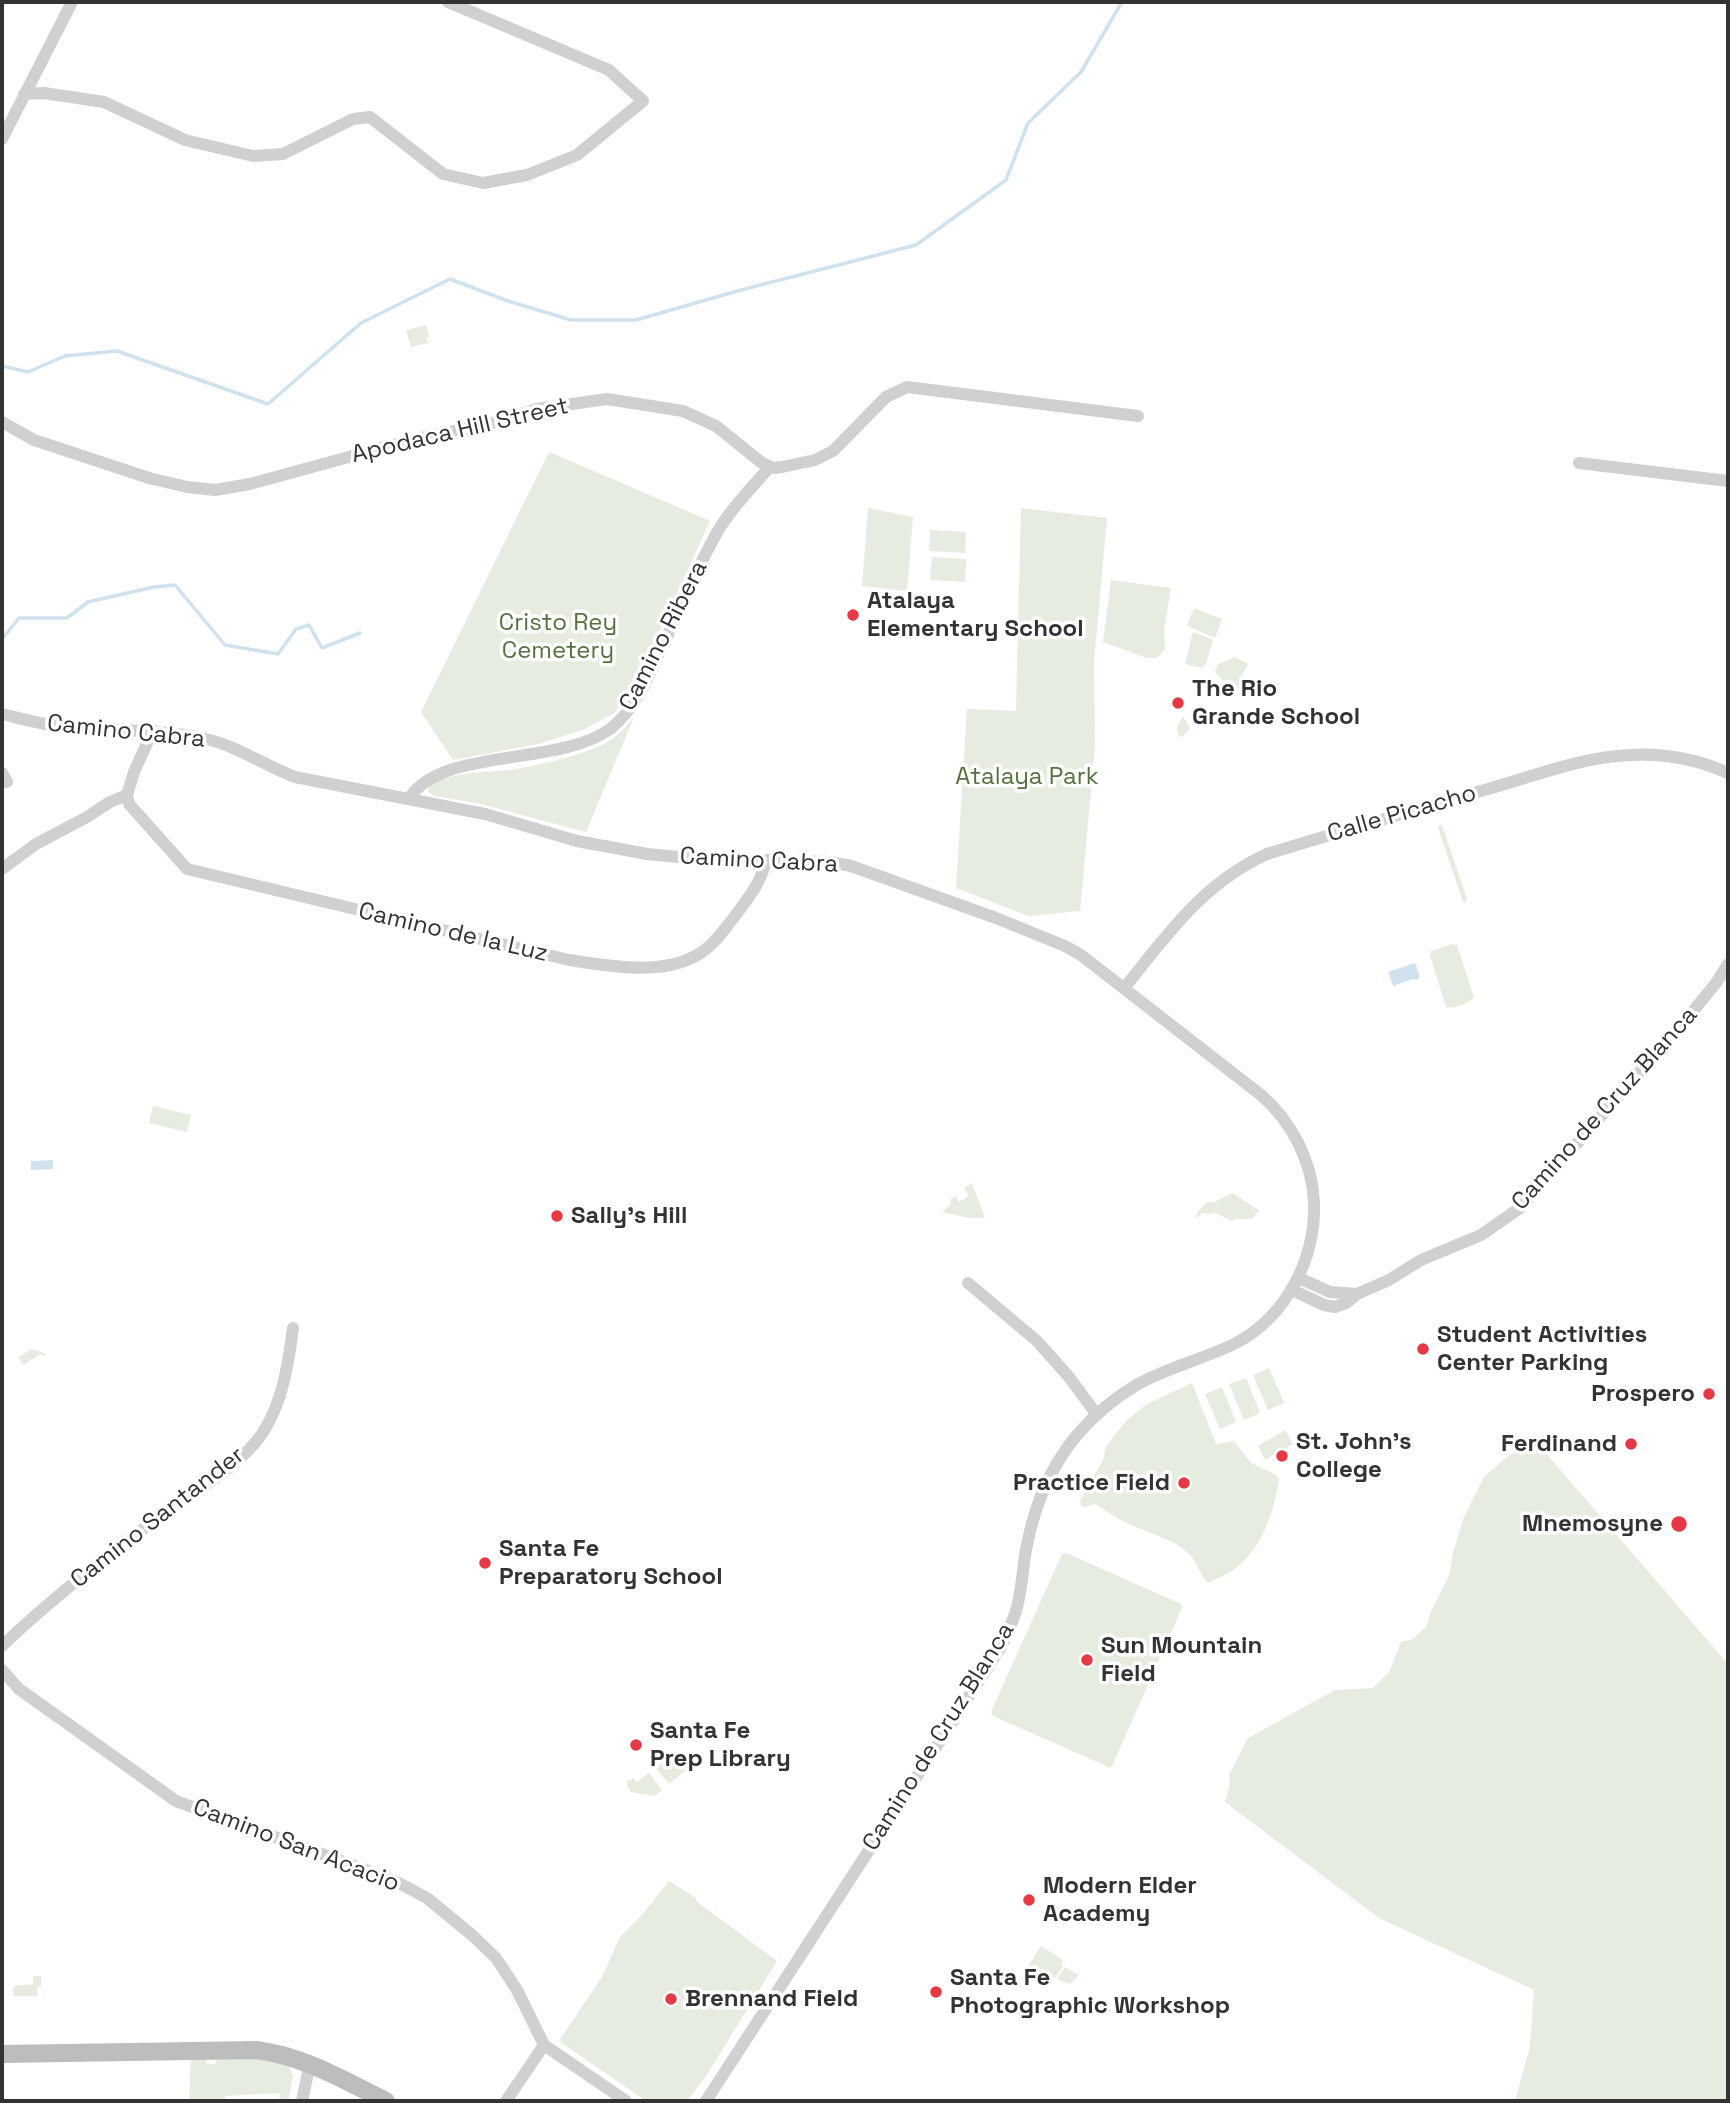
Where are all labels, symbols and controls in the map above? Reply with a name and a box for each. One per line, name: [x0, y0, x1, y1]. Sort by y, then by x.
street label: Apodaca Hill Street: [349, 392, 571, 470]
street label: Camino Ribera: [614, 556, 714, 716]
place label: Atalaya Elementary School: [867, 587, 1084, 643]
marker: Atalaya Elementary School: [845, 607, 861, 623]
park label: Cristo Rey Cemetery: [499, 609, 617, 665]
place label: The Rio Grande School: [1192, 675, 1360, 731]
marker: The Rio Grande School: [1170, 695, 1186, 711]
street label: Camino Cabra: [46, 709, 206, 755]
park label: Atalaya Park: [955, 763, 1099, 791]
street label: Calle Picacho: [1324, 779, 1480, 849]
street label: Camino Cabra: [679, 842, 839, 880]
street label: Camino de la Luz: [356, 897, 550, 969]
street label: Camino de Cruz Blanca: [1506, 1001, 1704, 1217]
place label: Sally's Hill: [571, 1202, 687, 1230]
marker: Sally's Hill: [549, 1208, 565, 1224]
place label: Student Activities Center Parking: [1437, 1321, 1647, 1377]
marker: Student Activities Center Parking: [1415, 1341, 1431, 1357]
place label: Prospero: [1591, 1380, 1695, 1408]
marker: Prospero: [1701, 1386, 1717, 1402]
place label: St. John's College: [1296, 1428, 1412, 1484]
place label: Ferdinand: [1501, 1430, 1617, 1458]
marker: Ferdinand: [1623, 1436, 1639, 1452]
street label: Camino Santander: [65, 1441, 251, 1595]
marker: St. John's College: [1274, 1448, 1290, 1464]
place label: Practice Field: [1013, 1469, 1170, 1497]
marker: Practice Field: [1176, 1475, 1192, 1491]
place label: Mnemosyne: [1522, 1510, 1663, 1538]
marker: Mnemosyne: [1669, 1514, 1689, 1534]
place label: Santa Fe Preparatory School: [499, 1535, 723, 1591]
marker: Santa Fe Preparatory School: [477, 1555, 493, 1571]
street label: Camino de Cruz Blanca: [857, 1618, 1021, 1856]
place label: Sun Mountain Field: [1101, 1632, 1262, 1688]
marker: Sun Mountain Field: [1079, 1652, 1095, 1668]
place label: Santa Fe Prep Library: [650, 1717, 791, 1773]
marker: Santa Fe Prep Library: [628, 1737, 644, 1753]
street label: Camino San Acacio: [189, 1793, 403, 1899]
place label: Modern Elder Academy: [1043, 1872, 1197, 1928]
marker: Modern Elder Academy: [1021, 1892, 1037, 1908]
place label: Santa Fe Photographic Workshop: [950, 1964, 1230, 2020]
marker: Santa Fe Photographic Workshop: [928, 1984, 944, 2000]
place label: Brennand Field: [685, 1985, 858, 2013]
marker: Brennand Field: [663, 1991, 679, 2007]

